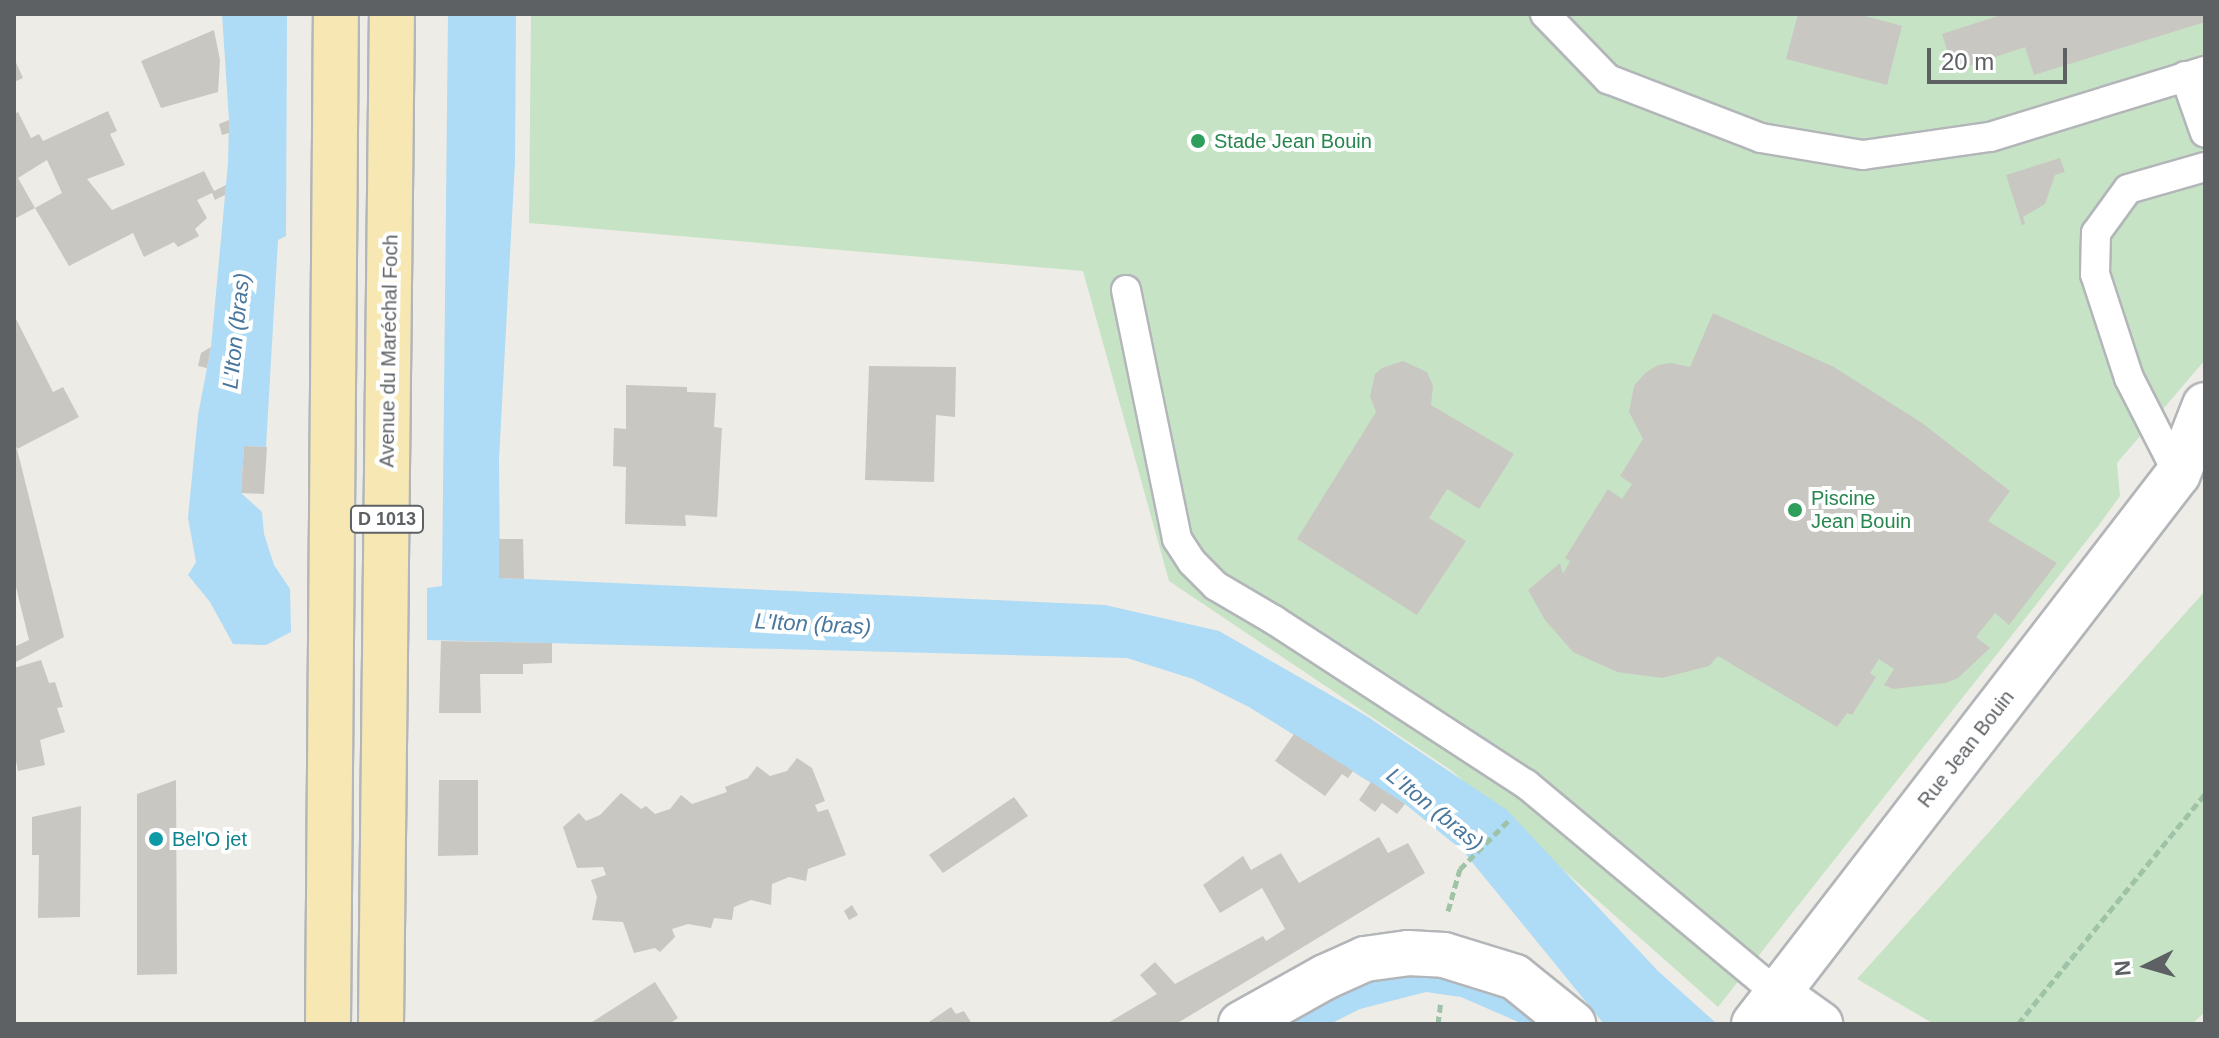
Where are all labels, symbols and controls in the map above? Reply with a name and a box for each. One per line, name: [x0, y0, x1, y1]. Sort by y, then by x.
scale bar: [1931, 32, 2071, 82]
text: 20 m: [1941, 48, 1994, 75]
place label: Stade Jean Bouin: [1214, 129, 1372, 153]
marker: Stade Jean Bouin: [1189, 132, 1207, 150]
street label: Avenue du Maréchal Foch: [375, 234, 403, 468]
water label: L'Iton (bras): [217, 272, 255, 390]
place label: Piscine Jean Bouin: [1811, 486, 1911, 533]
marker: Piscine Jean Bouin: [1786, 501, 1804, 519]
road number: D 1013: [349, 505, 425, 533]
water label: L'Iton (bras): [754, 608, 872, 640]
street label: Rue Jean Bouin: [1913, 686, 2019, 812]
water label: L'Iton (bras): [1381, 762, 1489, 856]
place label: Bel'O jet: [172, 827, 247, 851]
marker: Bel'O jet: [147, 830, 165, 848]
north arrow: [2107, 926, 2187, 1006]
text: N: [2109, 959, 2136, 977]

